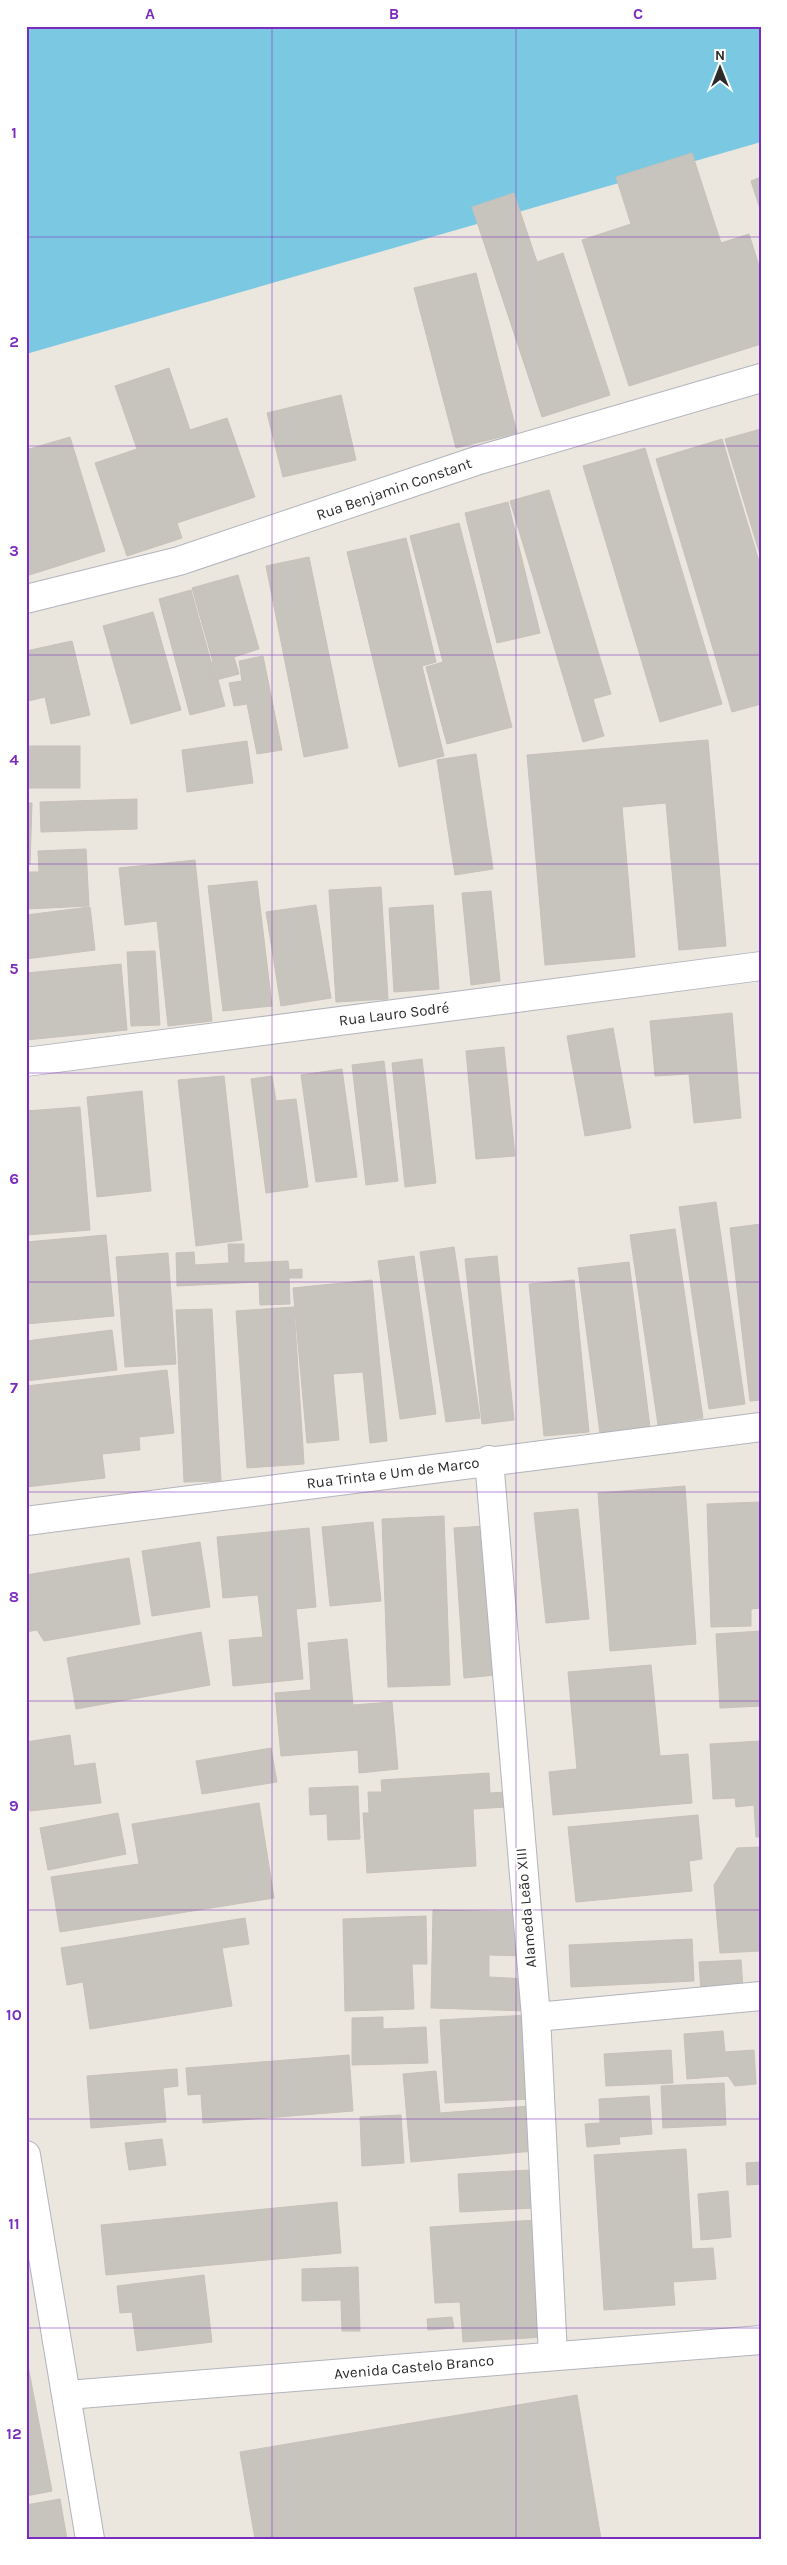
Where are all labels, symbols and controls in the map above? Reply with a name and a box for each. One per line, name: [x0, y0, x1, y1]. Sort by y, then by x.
text: A: [145, 4, 155, 23]
text: B: [389, 4, 399, 23]
text: C: [633, 4, 643, 23]
north arrow: [694, 42, 744, 92]
text: N: [715, 47, 725, 64]
text: 1: [11, 123, 17, 142]
text: 2: [9, 332, 19, 351]
street label: Rua Benjamin Constant: [314, 454, 474, 524]
text: 3: [9, 541, 19, 560]
text: 4: [9, 750, 19, 769]
text: 5: [9, 959, 19, 978]
street label: Rua Lauro Sodré: [338, 998, 450, 1030]
text: 6: [9, 1169, 19, 1188]
text: 7: [10, 1378, 18, 1397]
street label: Rua Trinta e Um de Marco: [306, 1453, 480, 1493]
text: 8: [9, 1587, 19, 1606]
text: 9: [9, 1796, 19, 1815]
street label: Alameda Leão XIII: [512, 1847, 540, 1969]
text: 10: [6, 2005, 22, 2024]
text: 11: [8, 2214, 20, 2233]
street label: Avenida Castelo Branco: [333, 2351, 495, 2383]
text: 12: [6, 2424, 22, 2443]

